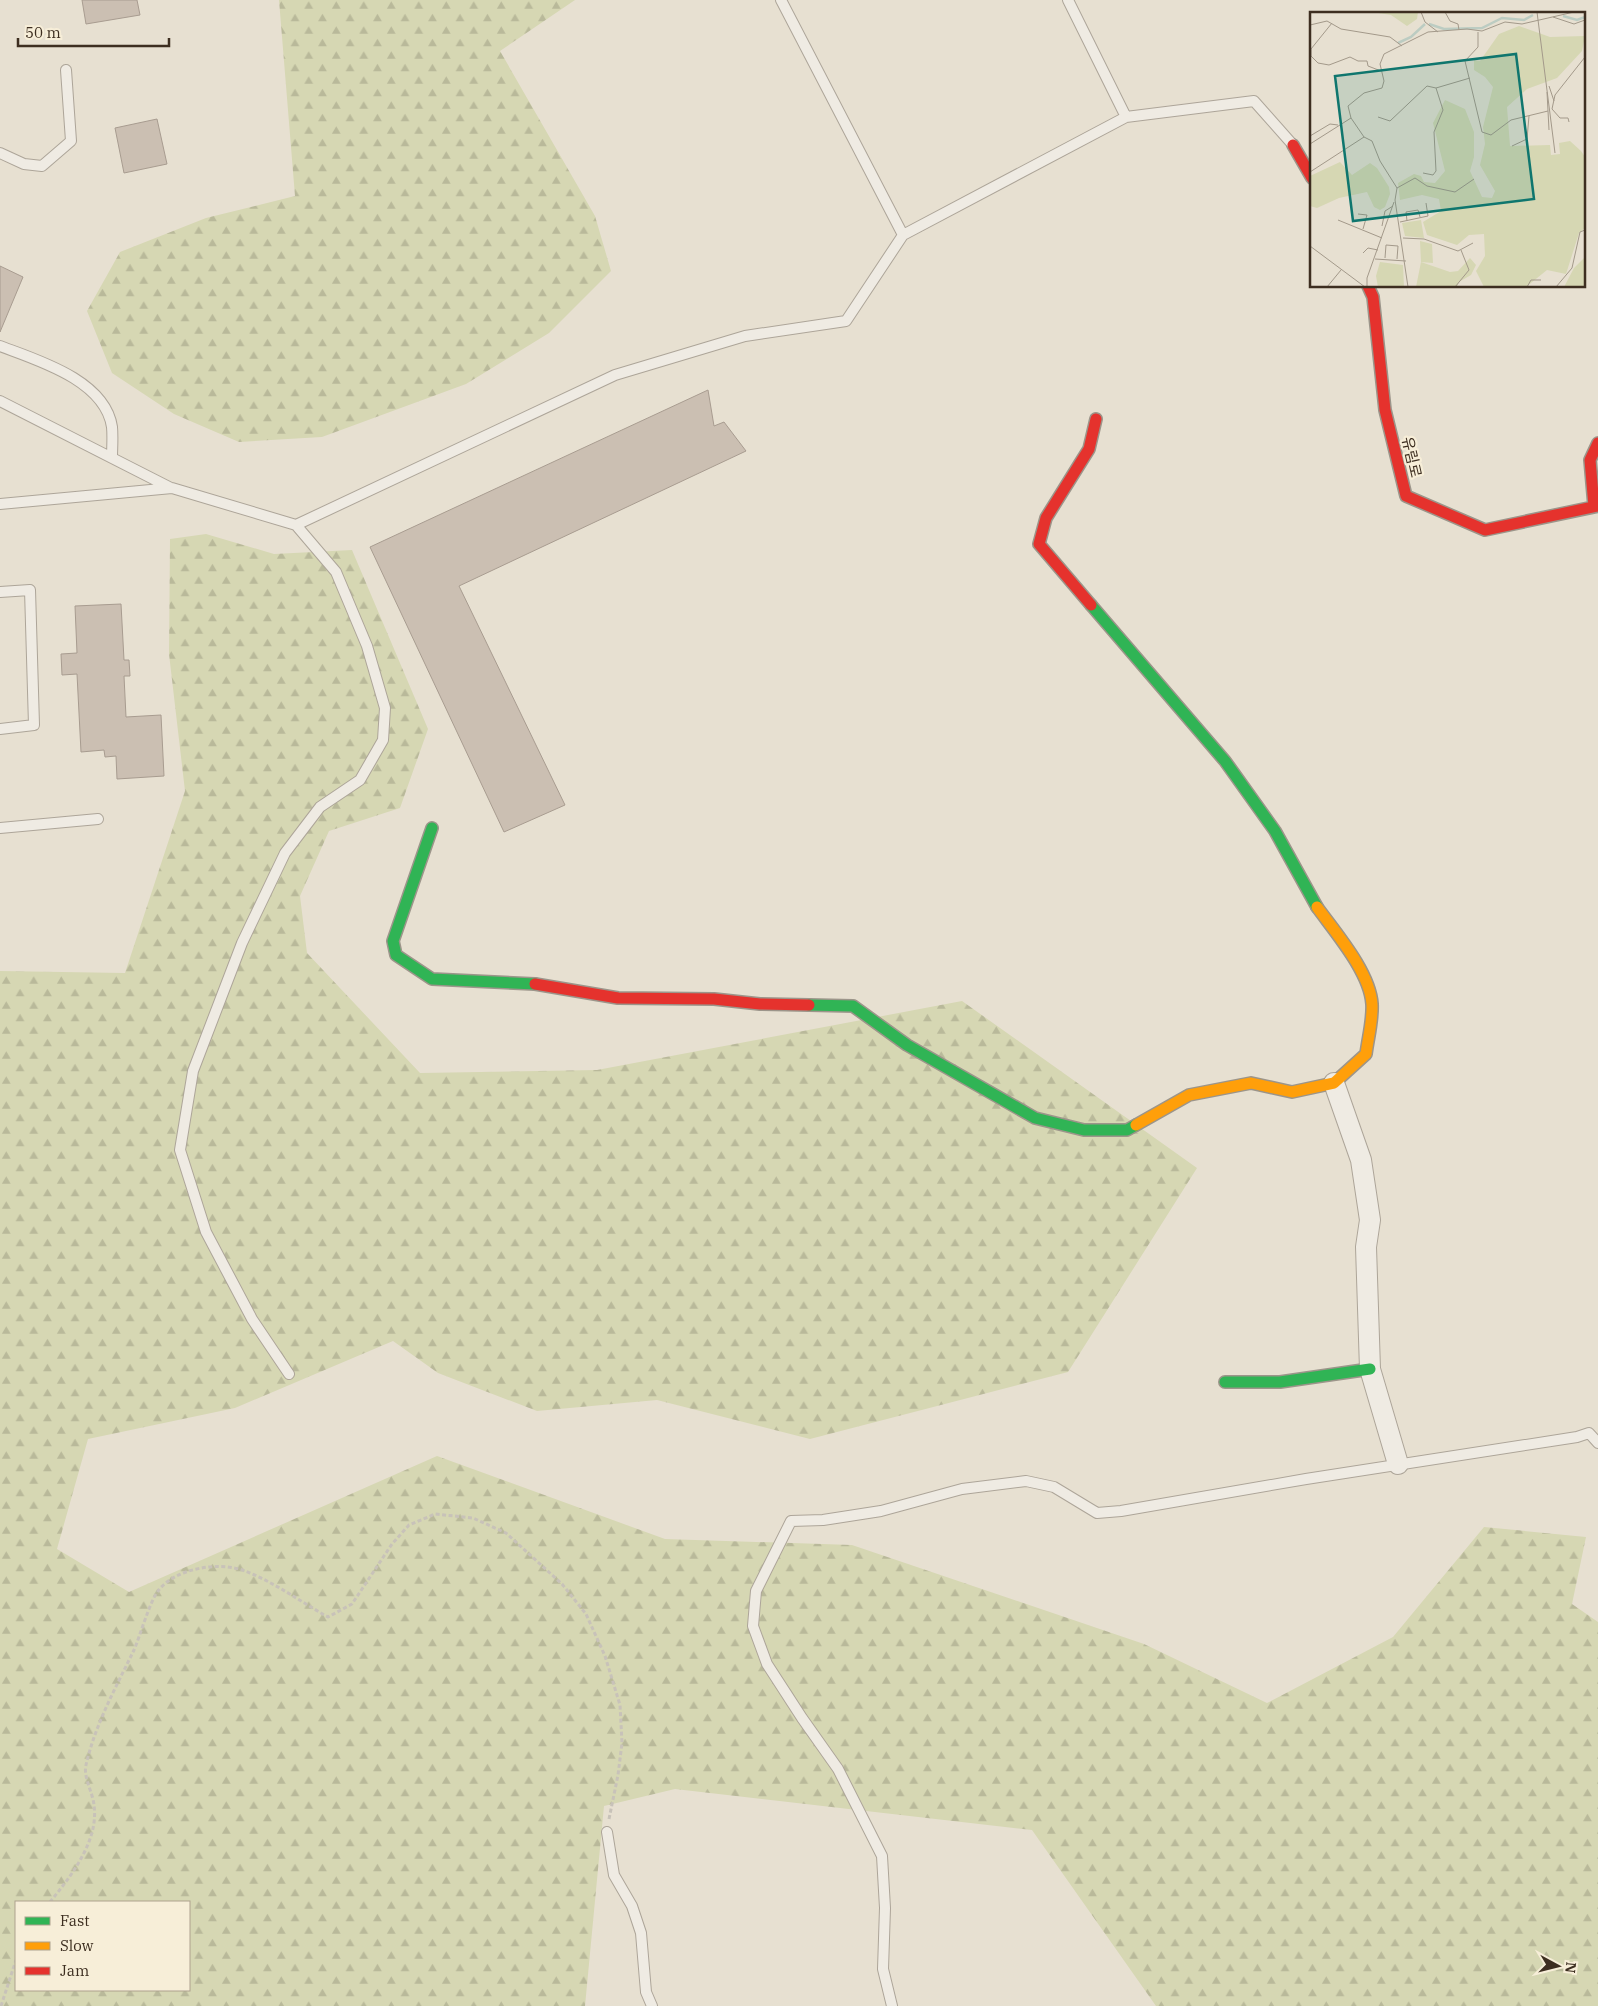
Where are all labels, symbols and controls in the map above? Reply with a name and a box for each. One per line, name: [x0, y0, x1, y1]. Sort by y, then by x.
inset map: [1310, 12, 1586, 288]
scale bar: [18, 15, 169, 47]
text: 50 m: [25, 23, 61, 42]
street label: 유림로: [1398, 435, 1426, 479]
legend: [15, 1901, 190, 1991]
text: Fast: [60, 1911, 90, 1930]
text: Slow: [60, 1936, 94, 1955]
north arrow: [1533, 1941, 1583, 1991]
text: Jam: [60, 1961, 89, 1980]
text: N: [1561, 1961, 1581, 1974]

